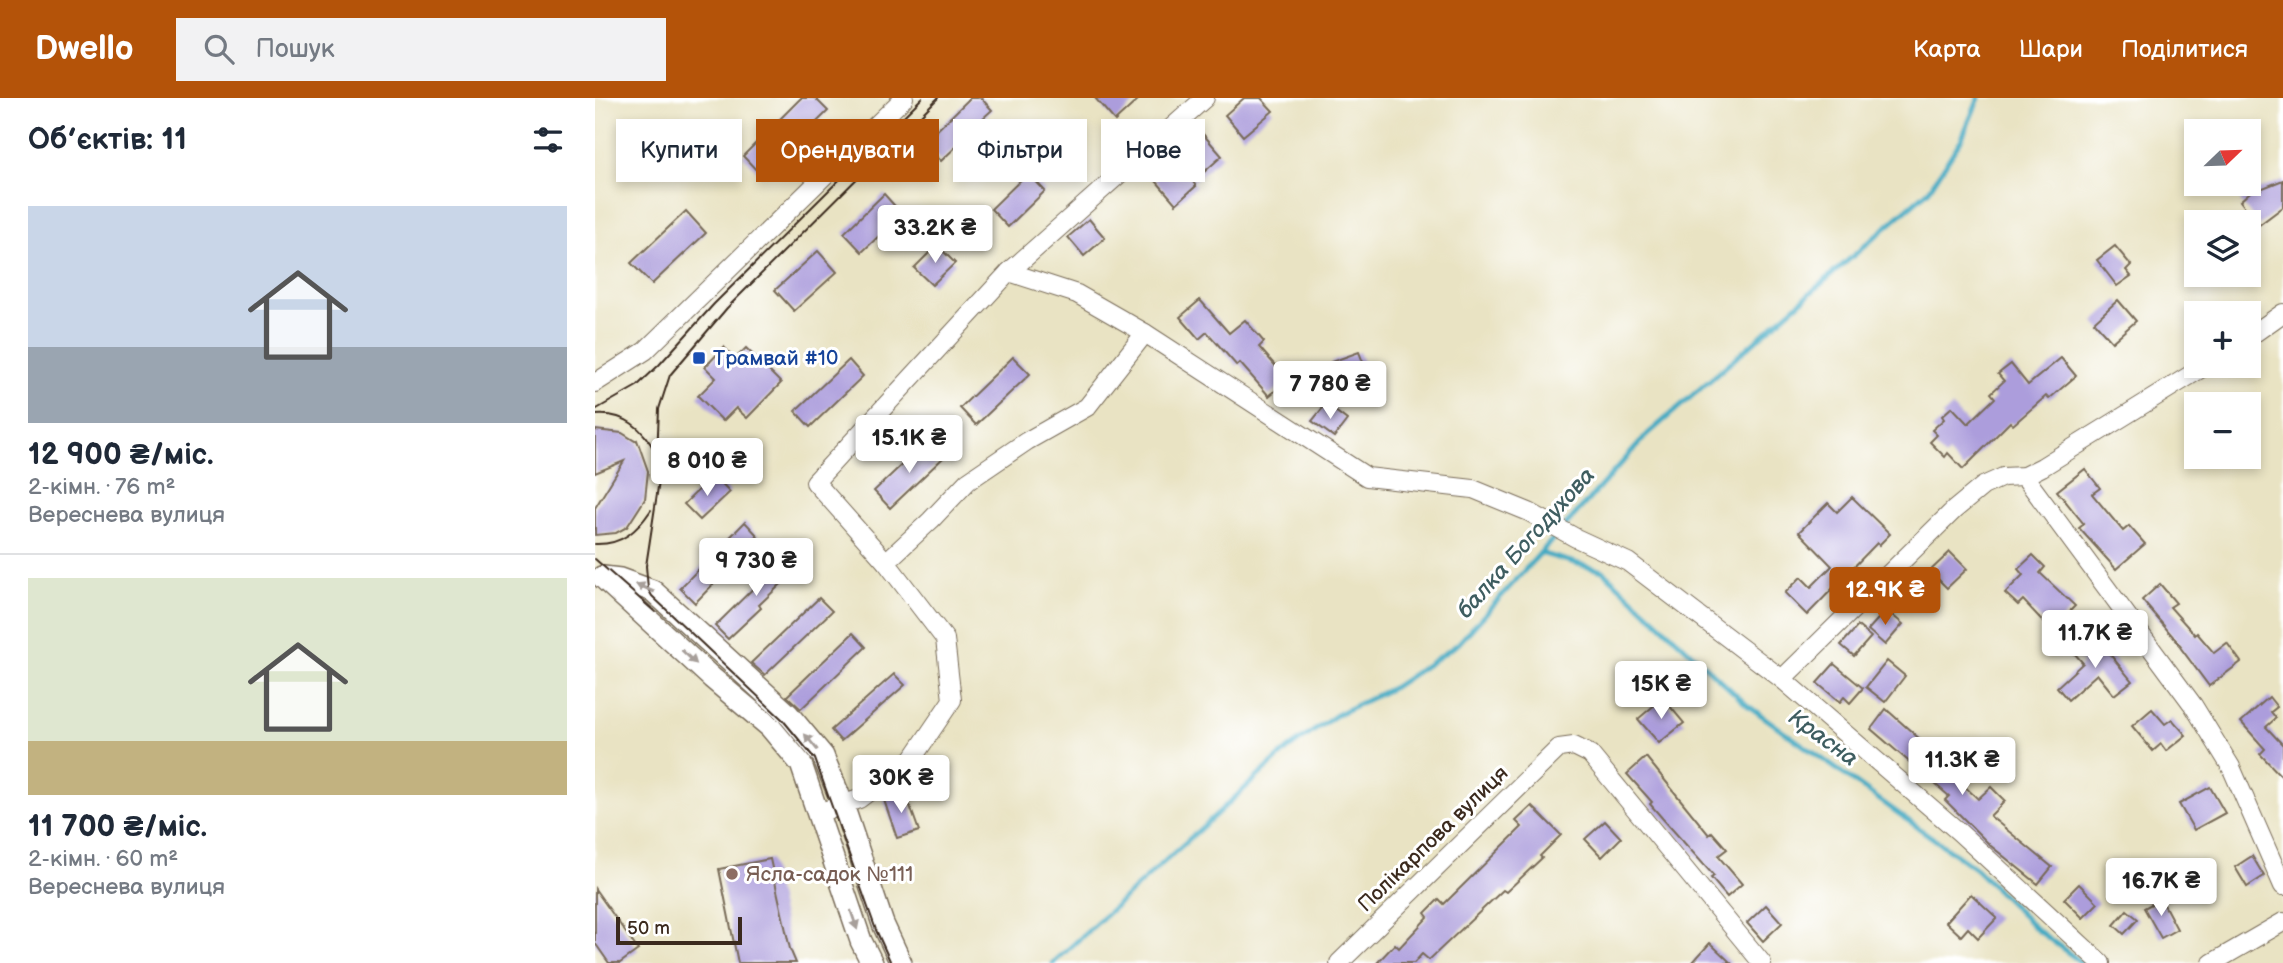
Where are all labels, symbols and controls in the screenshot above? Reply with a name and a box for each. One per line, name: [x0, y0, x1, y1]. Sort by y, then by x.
search box: [176, 18, 666, 81]
text: Dwello: [35, 29, 134, 69]
icon: search: [200, 30, 238, 68]
text: Пошук: [256, 34, 335, 65]
text: Карта: [1913, 35, 1981, 64]
text: Шари: [2019, 35, 2083, 64]
text: Поділитися: [2121, 35, 2248, 64]
chip: Купити: [616, 119, 742, 182]
chip: Орендувати: [756, 119, 939, 182]
chip: Фільтри: [953, 119, 1087, 182]
chip: Нове: [1101, 119, 1205, 182]
north arrow: [2184, 119, 2261, 196]
map controls: [2184, 119, 2261, 469]
icon: filters: [529, 121, 567, 159]
text: Об’єктів: 11: [28, 122, 187, 158]
pin: 33.2K ₴: [870, 206, 1000, 265]
button: layers: [2184, 210, 2261, 287]
text: 33.2K ₴: [894, 214, 976, 242]
icon: home: [235, 252, 361, 378]
button: +: [2184, 301, 2261, 378]
place label: Трамвай #10: [713, 346, 838, 371]
marker: Трамвай #10: [691, 350, 707, 366]
pin: 7 780 ₴: [1265, 362, 1395, 421]
text: 7 780 ₴: [1289, 370, 1371, 398]
button: −: [2184, 392, 2261, 469]
pin: 15.1K ₴: [844, 416, 974, 475]
text: 15.1K ₴: [872, 424, 946, 452]
text: 12 900 ₴/міс.: [28, 437, 214, 473]
pin: 8 010 ₴: [642, 438, 772, 498]
text: 8 010 ₴: [667, 447, 747, 475]
water label: балка Богодухова: [1451, 462, 1601, 624]
text: 2-кімн. · 76 m²: [28, 473, 175, 501]
text: Вереснева вулиця: [28, 501, 225, 529]
pin: 9 730 ₴: [691, 538, 821, 598]
text: 9 730 ₴: [715, 547, 797, 575]
pin: 12.9K ₴: [1820, 568, 1950, 627]
text: 12.9K ₴: [1845, 576, 1925, 604]
one-way arrow: [634, 583, 655, 594]
pin: 11.7K ₴: [2030, 610, 2160, 670]
text: 11.7K ₴: [2058, 619, 2132, 647]
icon: home: [235, 624, 361, 750]
one-way arrow: [680, 648, 697, 664]
pin: 15K ₴: [1612, 662, 1710, 721]
text: 15K ₴: [1631, 670, 1691, 698]
water label: Красна: [1783, 703, 1863, 773]
one-way arrow: [804, 733, 819, 750]
pin: 11.3K ₴: [1897, 738, 2027, 797]
text: 11.3K ₴: [1924, 746, 2000, 774]
pin: 30K ₴: [852, 756, 950, 815]
street label: Полікарпова вулиця: [1353, 761, 1513, 917]
text: 30K ₴: [869, 764, 933, 792]
text: 11 700 ₴/міс.: [28, 809, 207, 845]
text: 2-кімн. · 60 m²: [28, 845, 178, 873]
pin: 16.7K ₴: [2096, 858, 2226, 918]
place label: Ясла-садок №111: [746, 862, 913, 887]
marker: Ясла-садок №111: [724, 866, 740, 882]
text: 16.7K ₴: [2122, 867, 2200, 895]
text: Вереснева вулиця: [28, 873, 225, 901]
one-way arrow: [849, 910, 860, 931]
scale bar: [616, 914, 742, 946]
text: 50 m: [627, 917, 670, 940]

